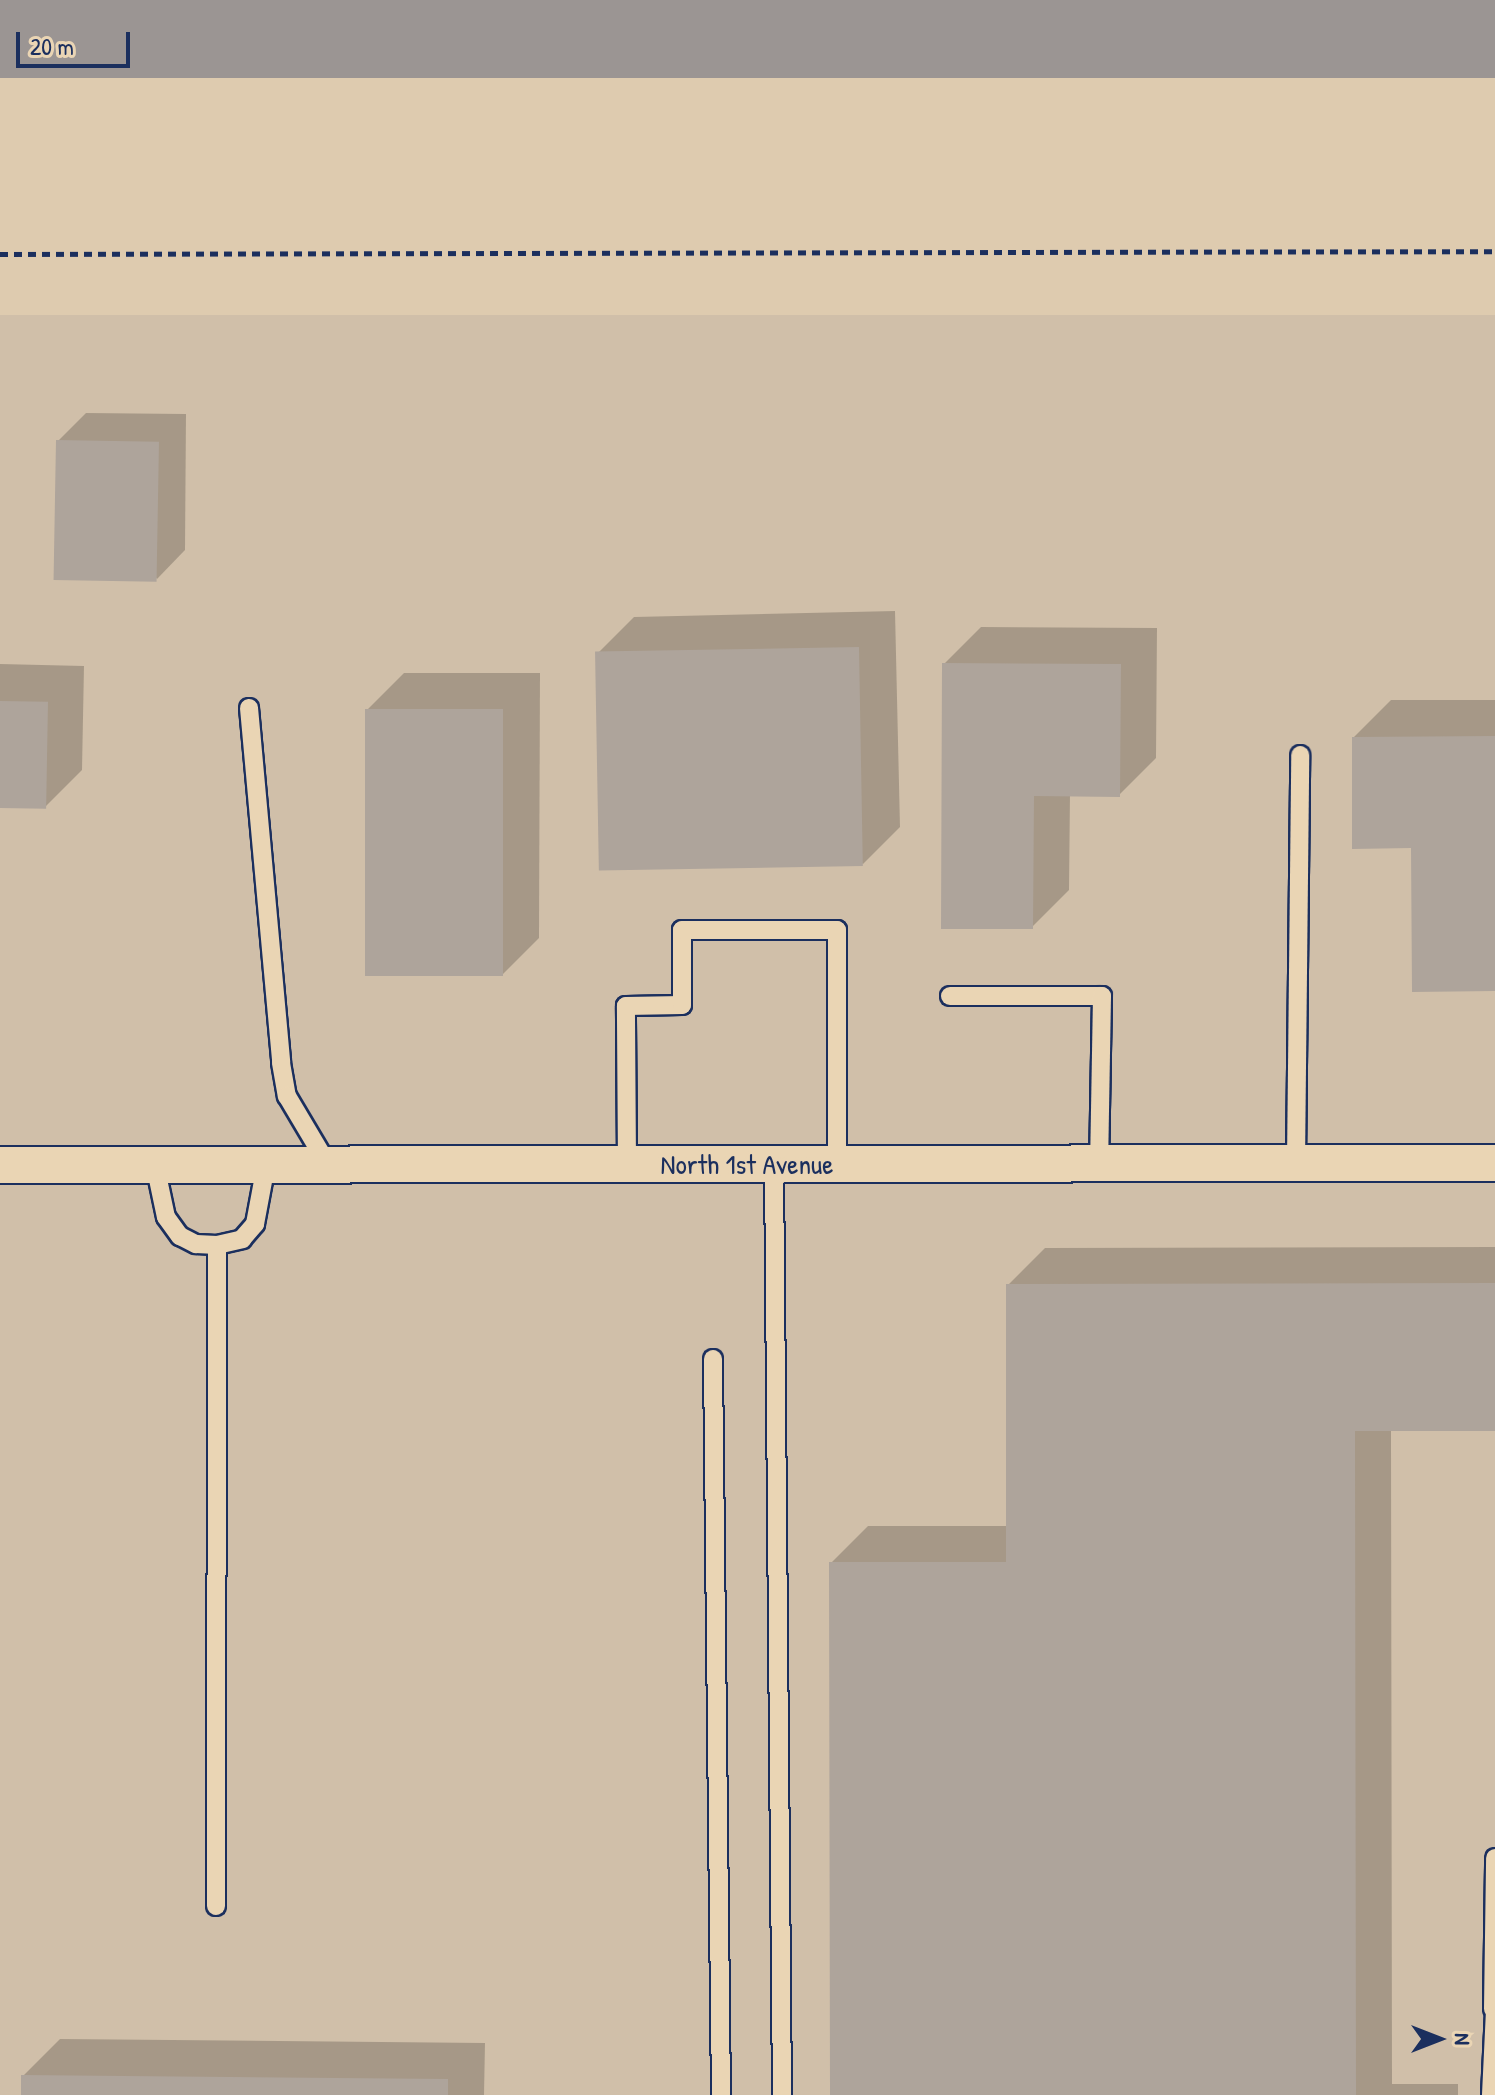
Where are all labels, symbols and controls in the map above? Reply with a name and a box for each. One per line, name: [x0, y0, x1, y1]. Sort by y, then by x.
scale bar: [20, 16, 134, 66]
text: 20 m: [30, 30, 74, 62]
street label: North 1st Avenue: [661, 1147, 833, 1181]
north arrow: [1399, 1999, 1479, 2079]
text: N: [1448, 2033, 1478, 2045]

